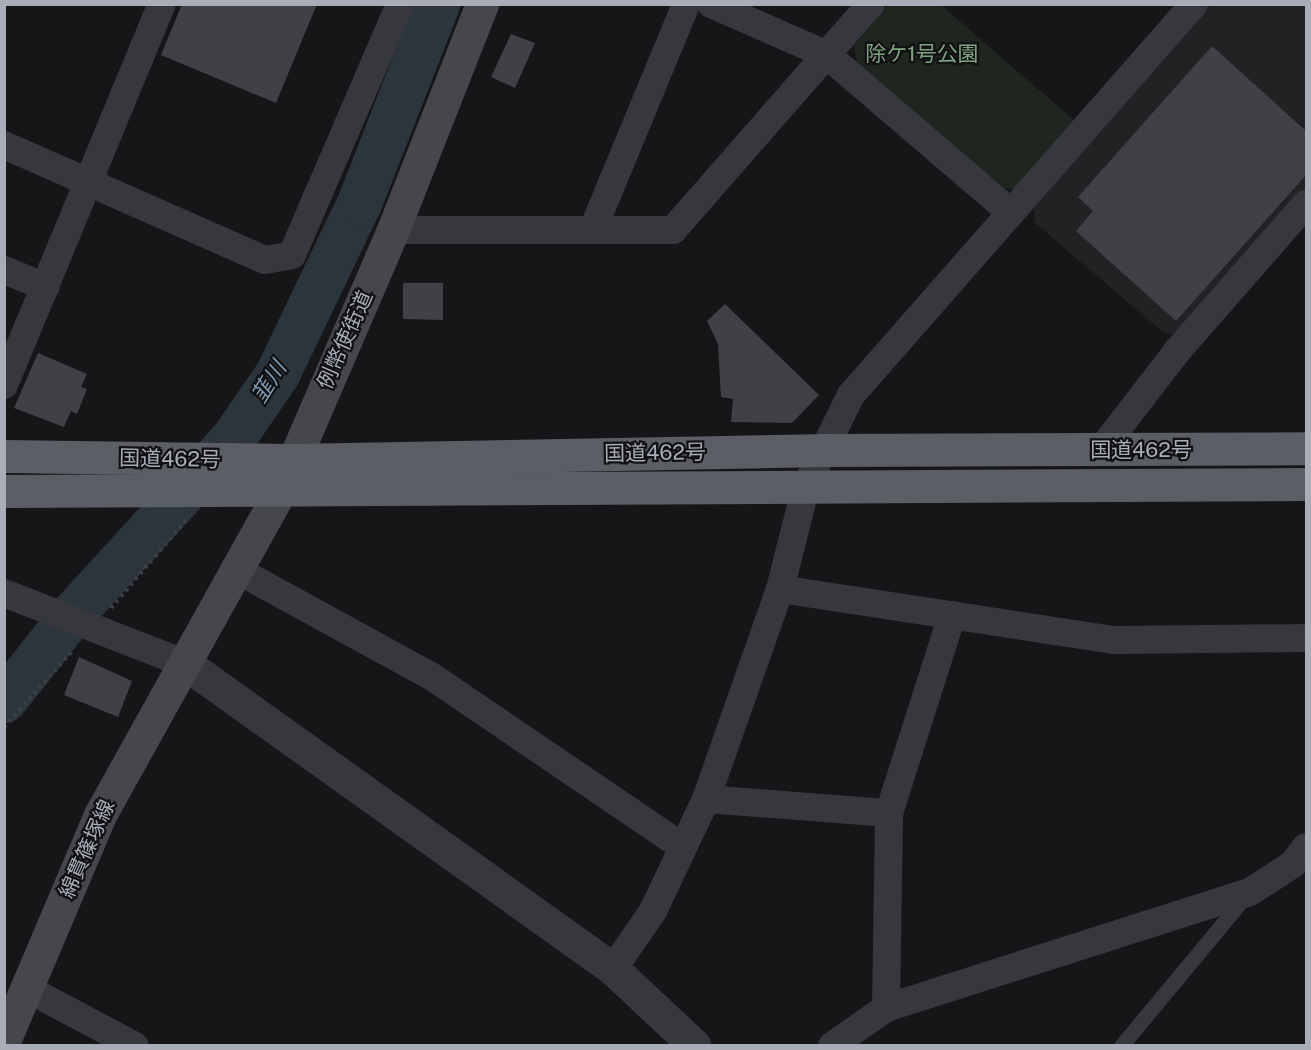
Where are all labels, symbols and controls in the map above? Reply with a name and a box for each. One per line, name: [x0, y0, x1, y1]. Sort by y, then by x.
park label: 除ケ1号公園: [865, 41, 979, 67]
street label: 例幣使街道: [312, 287, 378, 393]
water label: 韮川: [246, 356, 292, 408]
street label: 国道462号: [1090, 437, 1192, 463]
street label: 国道462号: [604, 440, 706, 466]
street label: 国道462号: [119, 446, 221, 472]
street label: 綿貫篠塚線: [54, 796, 120, 902]

